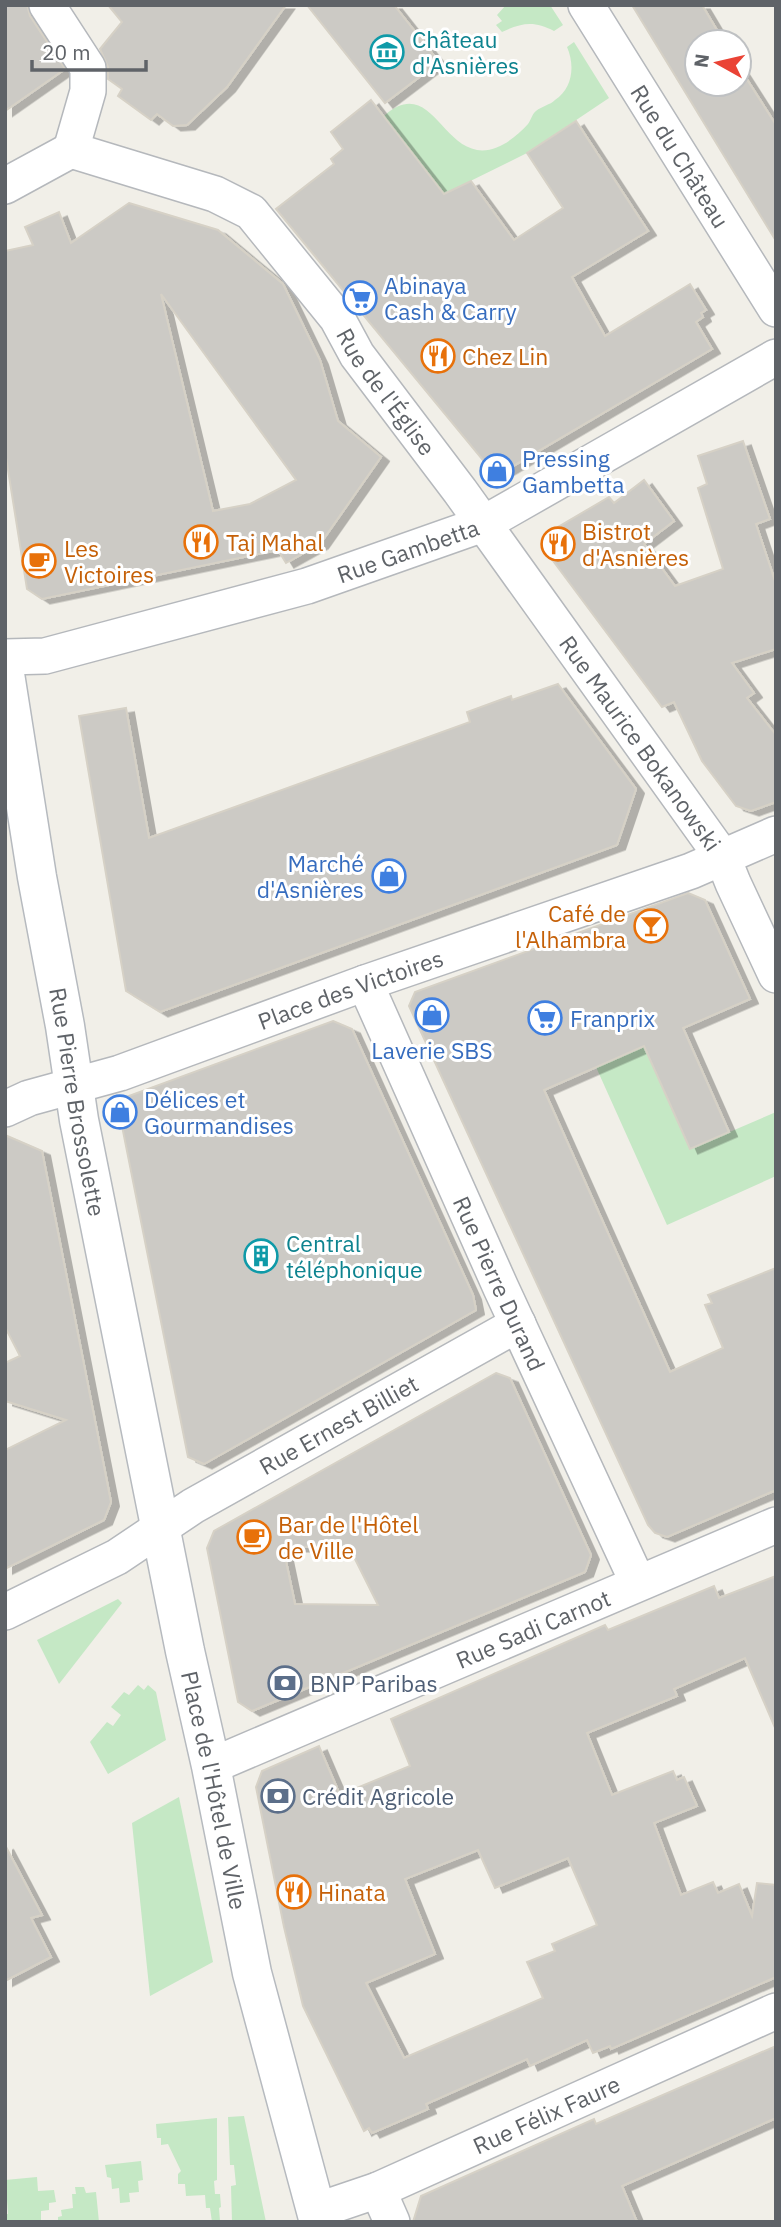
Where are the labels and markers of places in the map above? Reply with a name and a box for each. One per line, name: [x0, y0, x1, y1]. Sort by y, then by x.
place label: Château d'Asnières: [412, 24, 519, 80]
museum icon: Château d'Asnières: [368, 33, 406, 71]
place label: Abinaya Cash & Carry: [384, 270, 517, 326]
supermarket icon: Abinaya Cash & Carry: [341, 279, 379, 317]
restaurant icon: Chez Lin: [419, 337, 457, 375]
place label: Chez Lin: [462, 341, 548, 371]
place label: Pressing Gambetta: [522, 443, 625, 499]
shop icon: Pressing Gambetta: [478, 452, 516, 490]
place label: Bistrot d'Asnières: [582, 516, 689, 572]
restaurant icon: Taj Mahal: [182, 523, 220, 561]
restaurant icon: Bistrot d'Asnières: [539, 525, 577, 563]
place label: Taj Mahal: [226, 527, 324, 557]
place label: Les Victoires: [64, 533, 154, 589]
cafe icon: Les Victoires: [20, 542, 58, 580]
place label: Marché d'Asnières: [257, 848, 364, 904]
shop icon: Marché d'Asnières: [370, 857, 408, 895]
place label: Café de l'Alhambra: [515, 898, 626, 954]
bar icon: Café de l'Alhambra: [632, 907, 670, 945]
shop icon: Laverie SBS: [413, 996, 451, 1034]
supermarket icon: Franprix: [526, 999, 564, 1037]
place label: Franprix: [570, 1003, 656, 1033]
place label: Laverie SBS: [371, 1035, 493, 1065]
place label: Délices et Gourmandises: [144, 1084, 294, 1140]
shop icon: Délices et Gourmandises: [101, 1093, 139, 1131]
place label: Central téléphonique: [286, 1228, 423, 1284]
building icon: Central téléphonique: [242, 1237, 280, 1275]
place label: Bar de l'Hôtel de Ville: [278, 1509, 418, 1565]
cafe icon: Bar de l'Hôtel de Ville: [235, 1518, 273, 1556]
bank icon: BNP Paribas: [266, 1664, 304, 1702]
place label: BNP Paribas: [310, 1668, 438, 1698]
bank icon: Crédit Agricole: [259, 1777, 297, 1815]
place label: Crédit Agricole: [302, 1781, 454, 1811]
restaurant icon: Hinata: [275, 1873, 313, 1911]
place label: Hinata: [318, 1877, 386, 1907]

